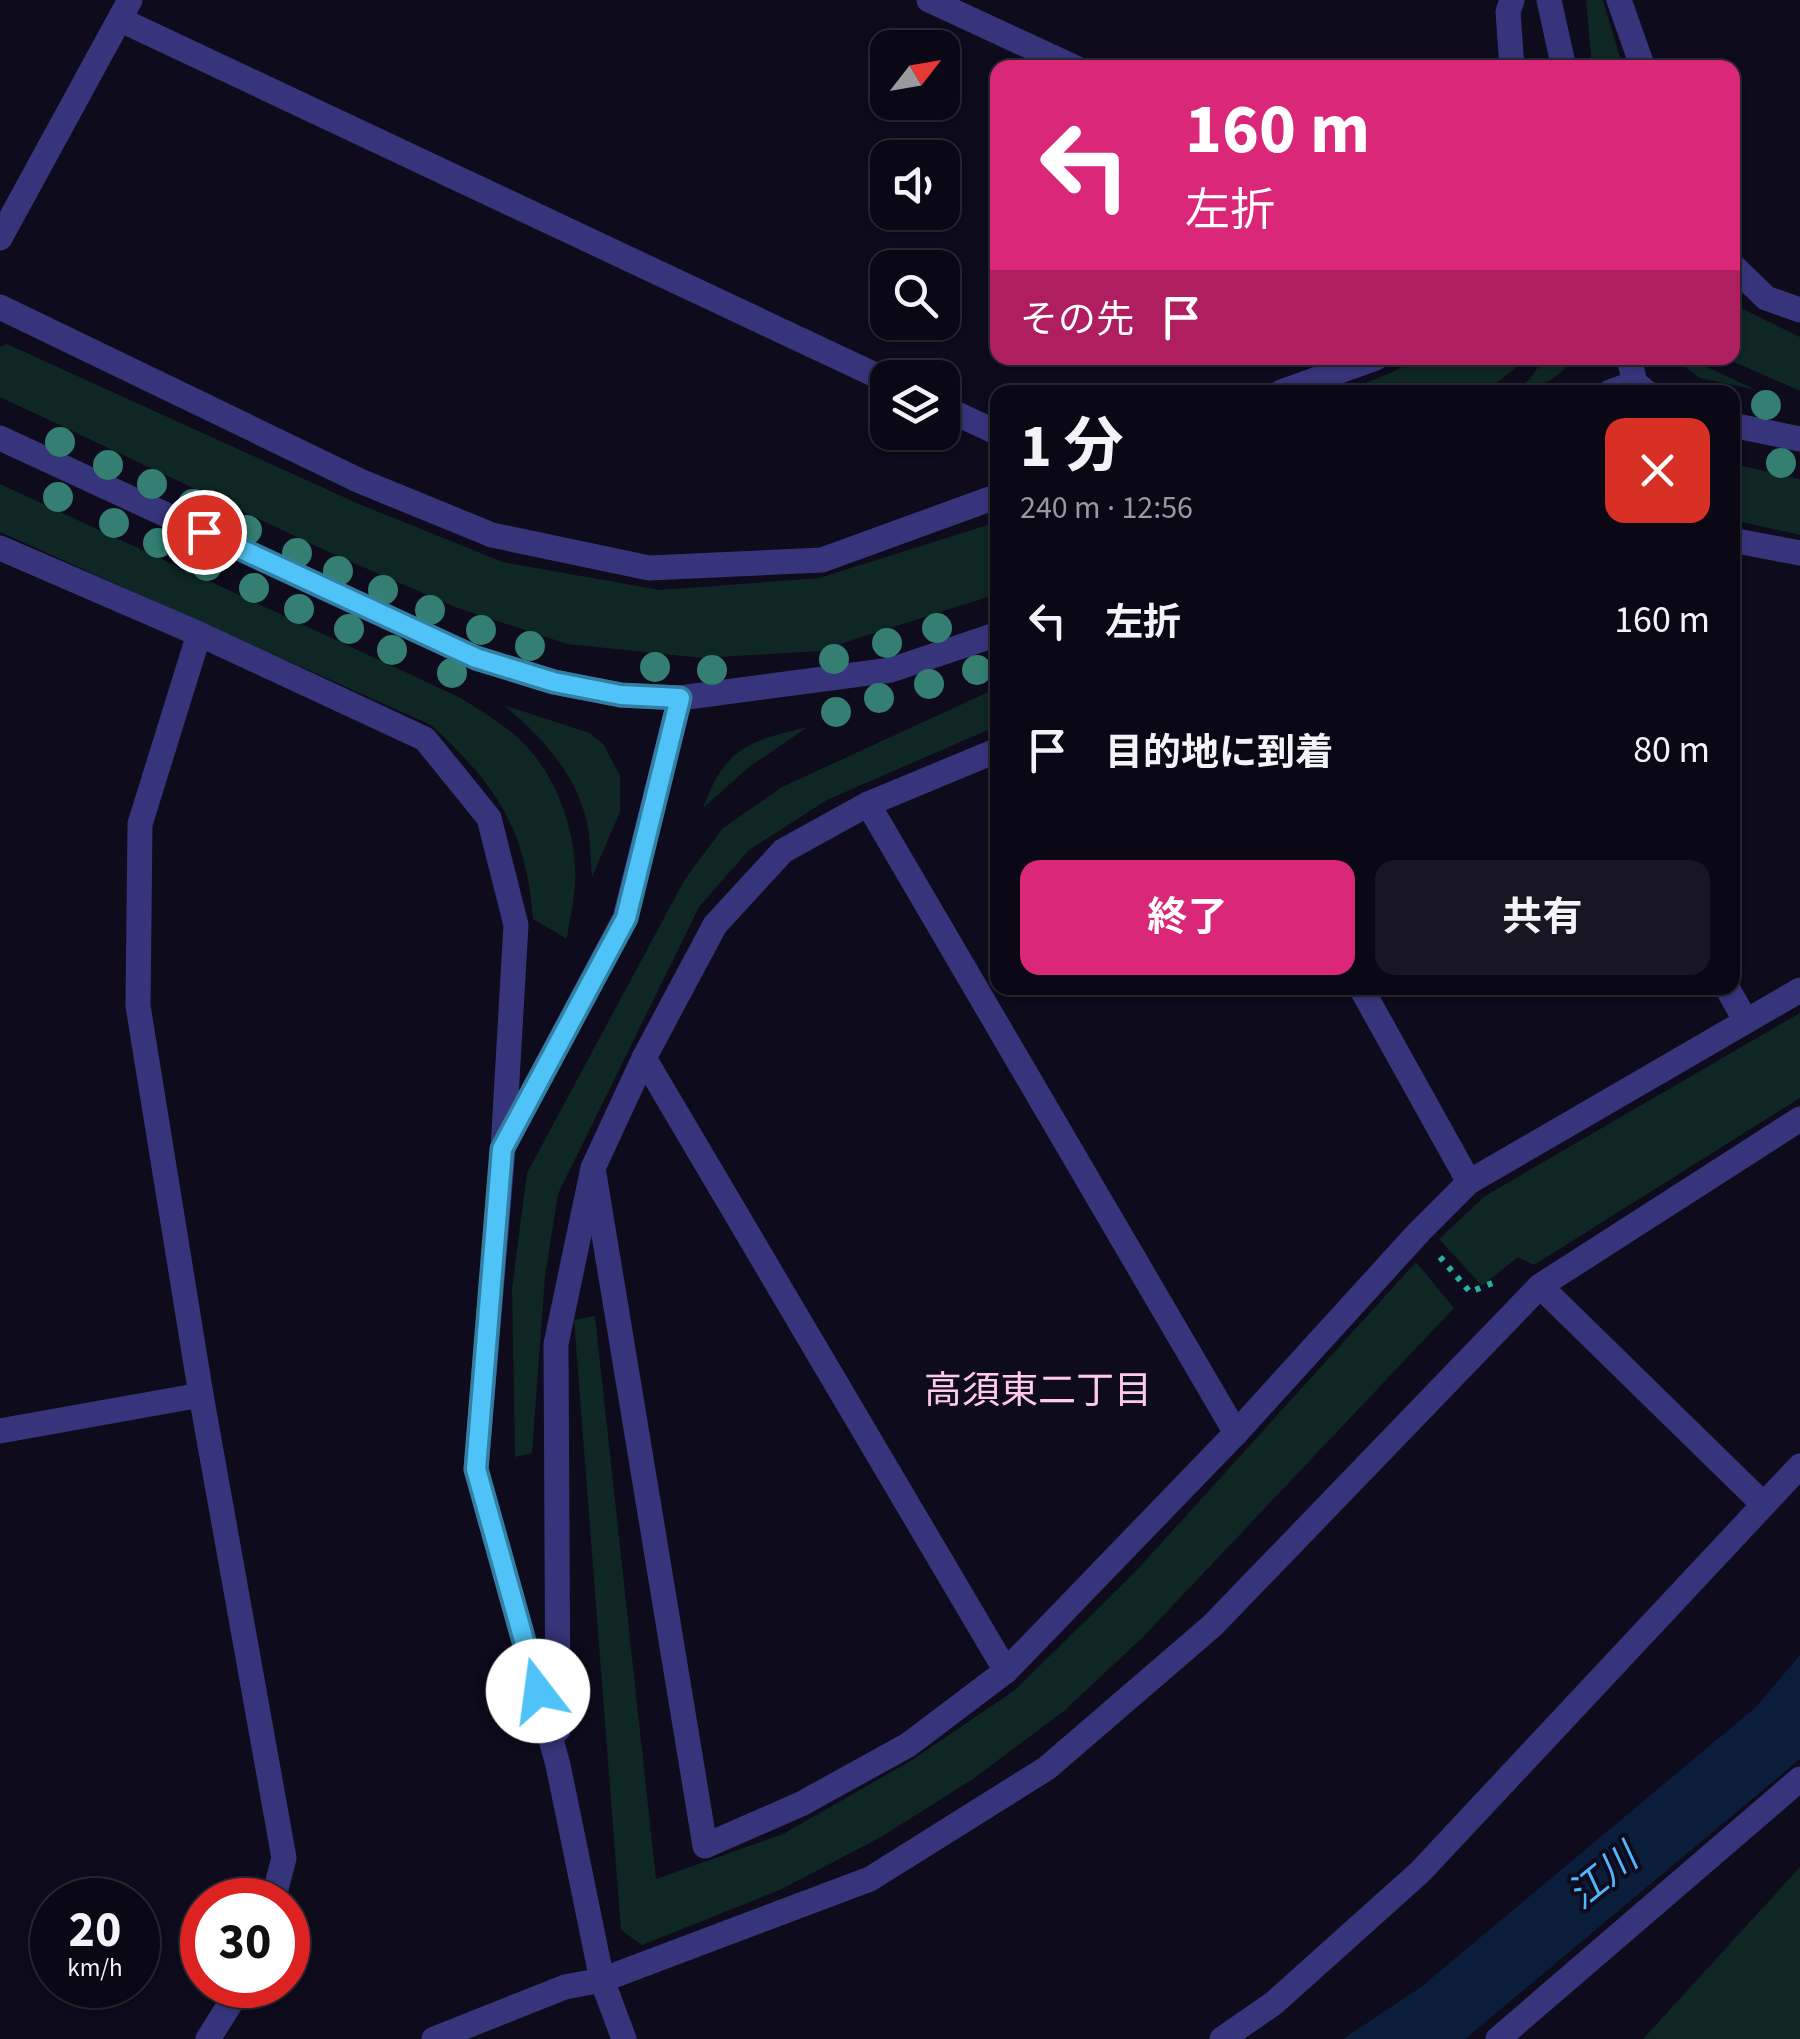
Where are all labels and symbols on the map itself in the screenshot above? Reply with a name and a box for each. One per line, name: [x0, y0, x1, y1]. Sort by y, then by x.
north arrow: [870, 30, 960, 120]
pin: [162, 490, 247, 575]
district label: 高須東二丁目: [924, 1364, 1152, 1418]
position arrow: [486, 1639, 590, 1743]
water label: 江川: [1556, 1830, 1653, 1922]
speed limit sign: 30: [180, 1878, 310, 2008]

